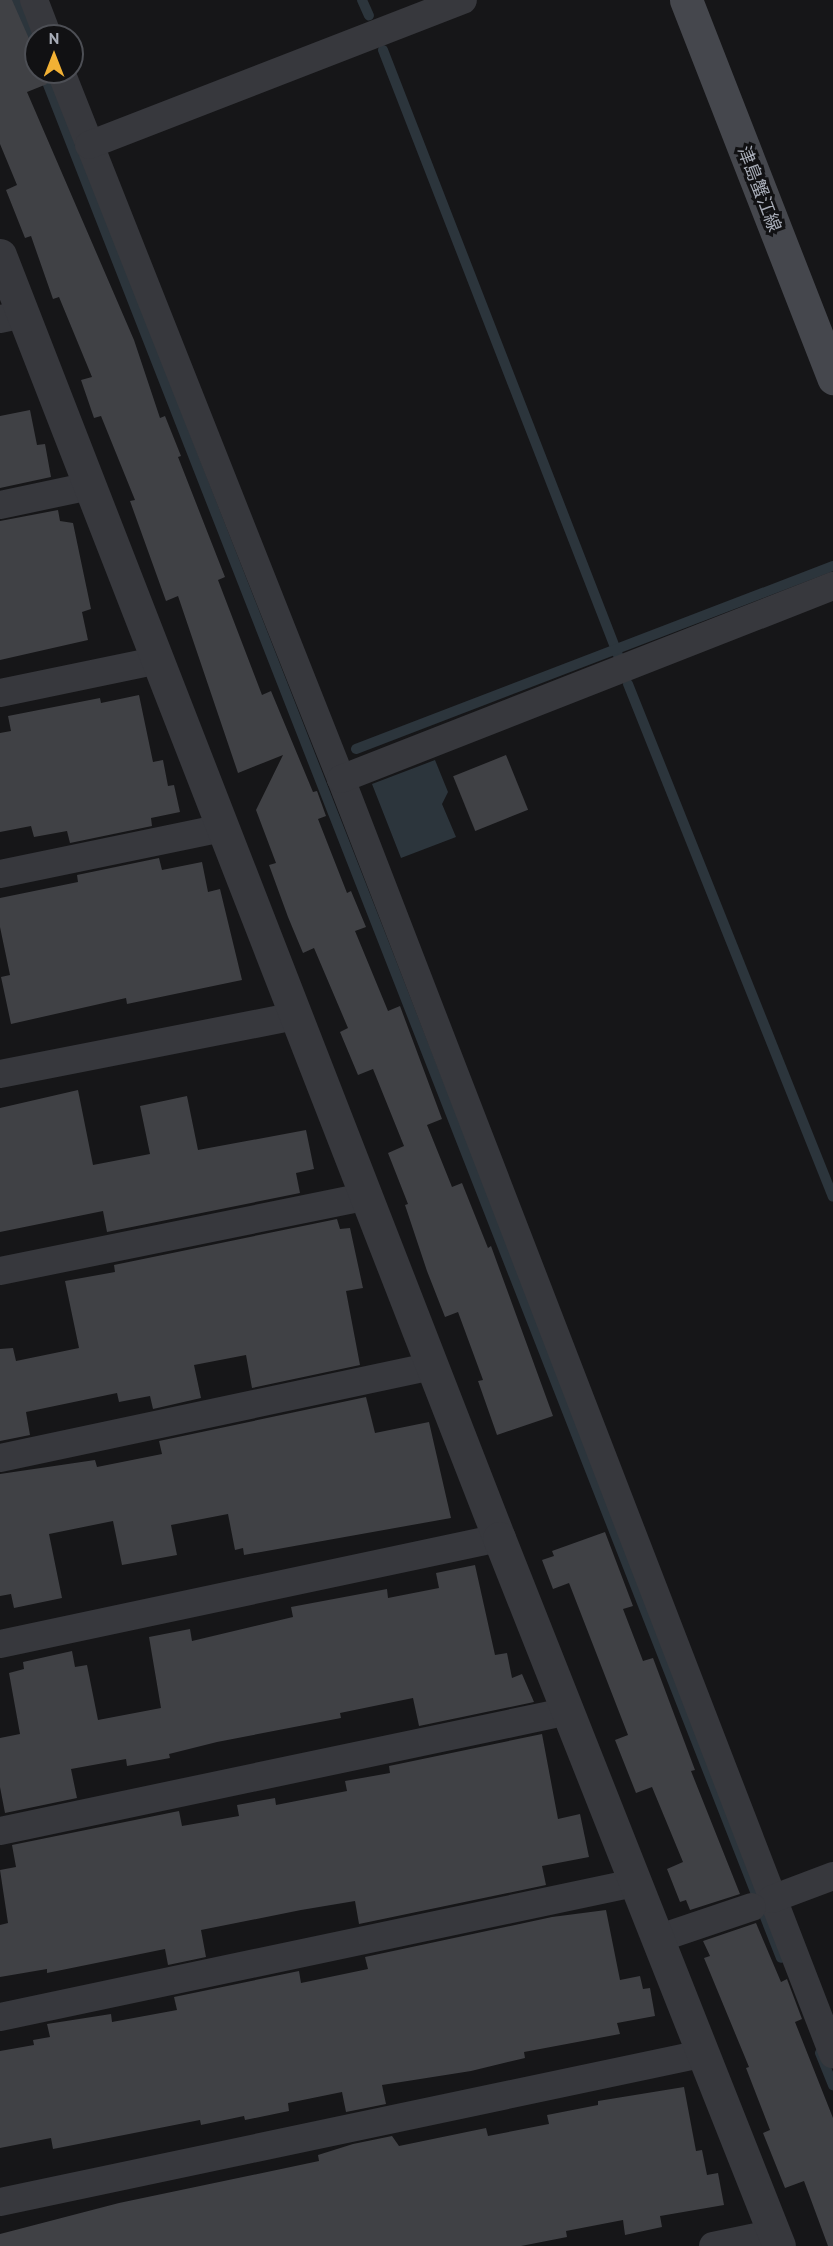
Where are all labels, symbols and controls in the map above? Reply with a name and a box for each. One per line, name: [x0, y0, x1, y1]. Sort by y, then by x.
north arrow: [24, 24, 84, 84]
text: N: [49, 28, 59, 48]
street label: 津島蟹江線: [733, 143, 785, 235]

